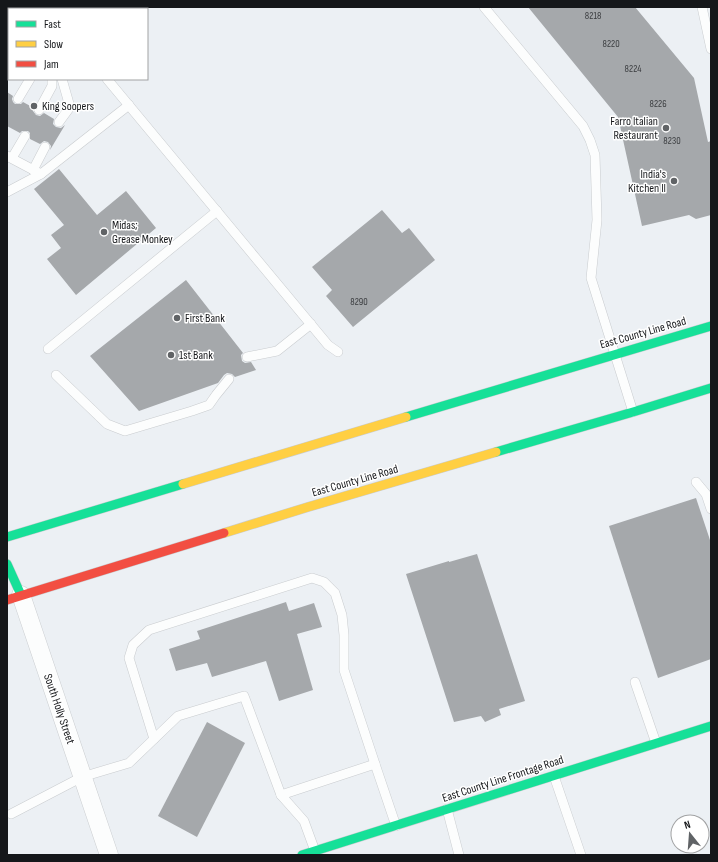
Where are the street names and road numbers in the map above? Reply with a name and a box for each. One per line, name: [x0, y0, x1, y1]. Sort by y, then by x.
street label: East County Line Road: [598, 314, 688, 352]
street label: East County Line Road: [310, 462, 400, 500]
street label: South Holly Street: [40, 672, 78, 746]
street label: East County Line Frontage Road: [440, 752, 566, 806]

